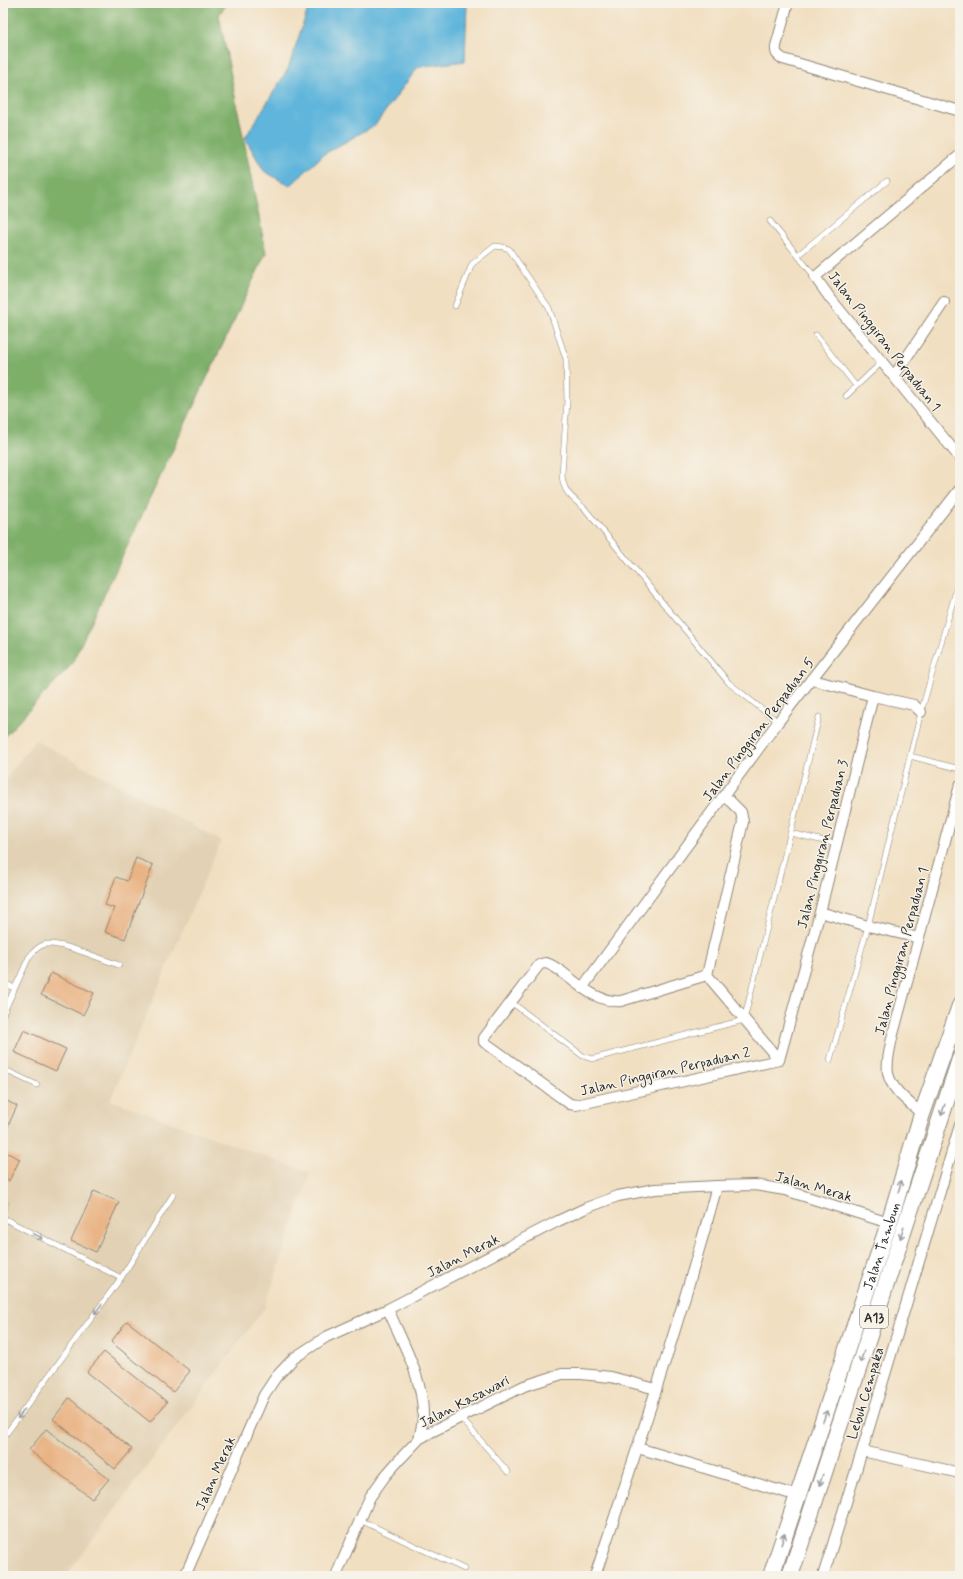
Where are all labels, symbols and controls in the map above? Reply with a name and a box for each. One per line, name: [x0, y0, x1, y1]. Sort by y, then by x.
street label: Jalan Pinggiran Perpaduan 1: [823, 268, 945, 416]
street label: Jalan Pinggiran Perpaduan 5: [699, 654, 820, 806]
street label: Jalan Pinggiran Perpaduan 3: [793, 758, 854, 931]
street label: Jalan Pinggiran Perpaduan 1: [871, 865, 934, 1037]
street label: Jalan Pinggiran Perpaduan 2: [579, 1044, 752, 1101]
one-way arrow: [939, 1103, 946, 1116]
street label: Jalan Merak: [773, 1167, 854, 1207]
one-way arrow: [897, 1180, 904, 1193]
street label: Jalan Tambun: [859, 1200, 905, 1292]
one-way arrow: [898, 1226, 905, 1239]
street label: Jalan Merak: [424, 1230, 503, 1282]
one-way arrow: [32, 1233, 44, 1240]
one-way arrow: [94, 1304, 102, 1315]
road number: A13: [860, 1306, 888, 1328]
street label: Lebuh Cempaka: [843, 1345, 889, 1442]
one-way arrow: [858, 1350, 865, 1363]
street label: Jalan Kasawari: [416, 1371, 512, 1432]
one-way arrow: [17, 1408, 25, 1419]
one-way arrow: [821, 1410, 829, 1422]
street label: Jalan Merak: [192, 1434, 240, 1513]
one-way arrow: [817, 1474, 825, 1486]
one-way arrow: [780, 1533, 787, 1546]

